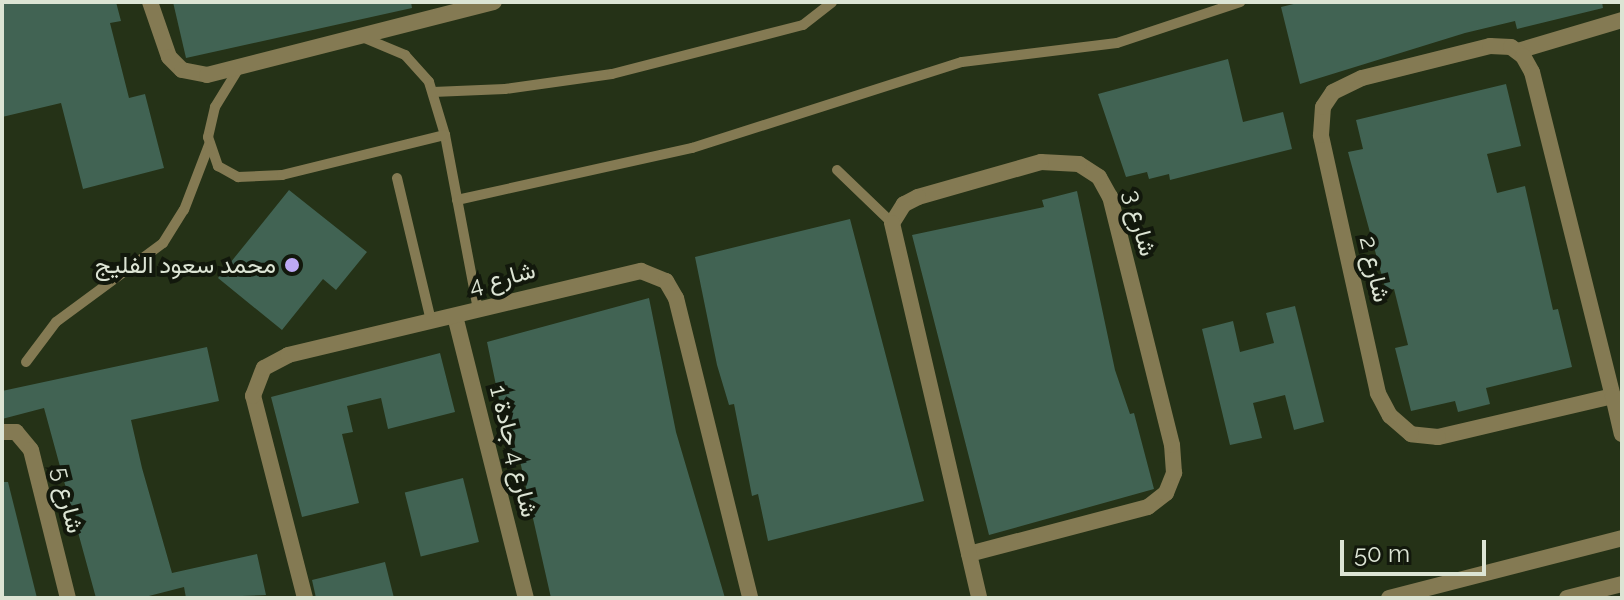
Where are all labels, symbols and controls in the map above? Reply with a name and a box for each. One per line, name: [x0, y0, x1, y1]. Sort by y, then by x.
street label: شارع 3: [1117, 187, 1163, 259]
street label: شارع 2: [1353, 233, 1397, 305]
place label: محمد سعود الفليج: [95, 251, 276, 279]
street label: شارع 4: [466, 255, 538, 301]
marker: محمد سعود الفليج: [283, 256, 301, 274]
street label: شارع 4 جادة 1: [484, 382, 544, 520]
street label: شارع 5: [46, 464, 90, 536]
scale bar: [1344, 524, 1490, 574]
text: 50 m: [1354, 539, 1410, 568]

